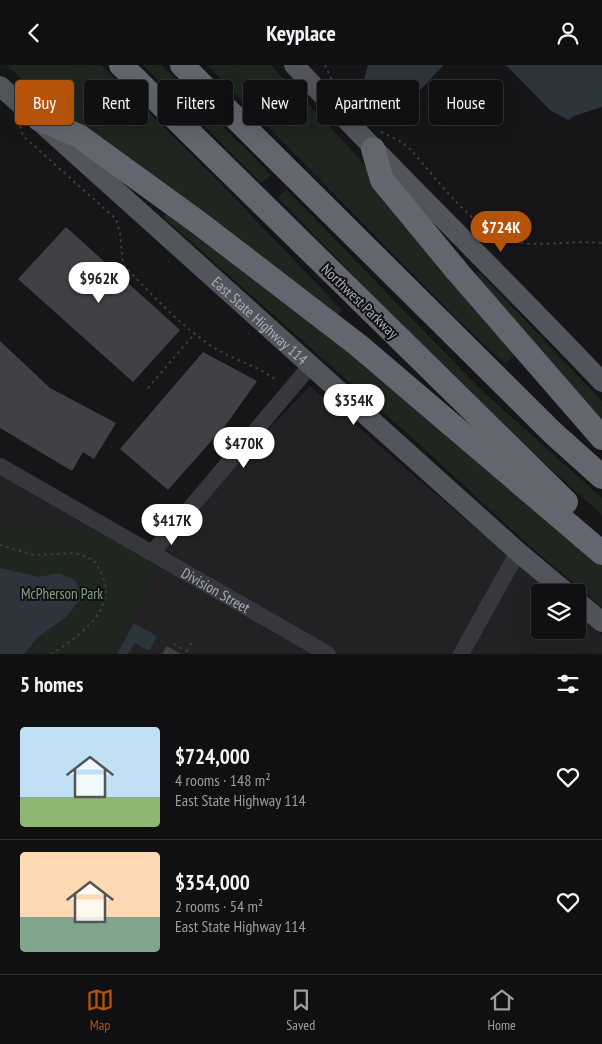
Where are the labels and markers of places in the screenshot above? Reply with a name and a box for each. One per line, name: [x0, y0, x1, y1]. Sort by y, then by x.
pin: $724K: [466, 211, 536, 253]
pin: $962K: [64, 261, 134, 304]
pin: $354K: [319, 383, 389, 426]
pin: $470K: [209, 427, 279, 469]
pin: $417K: [137, 503, 207, 546]

